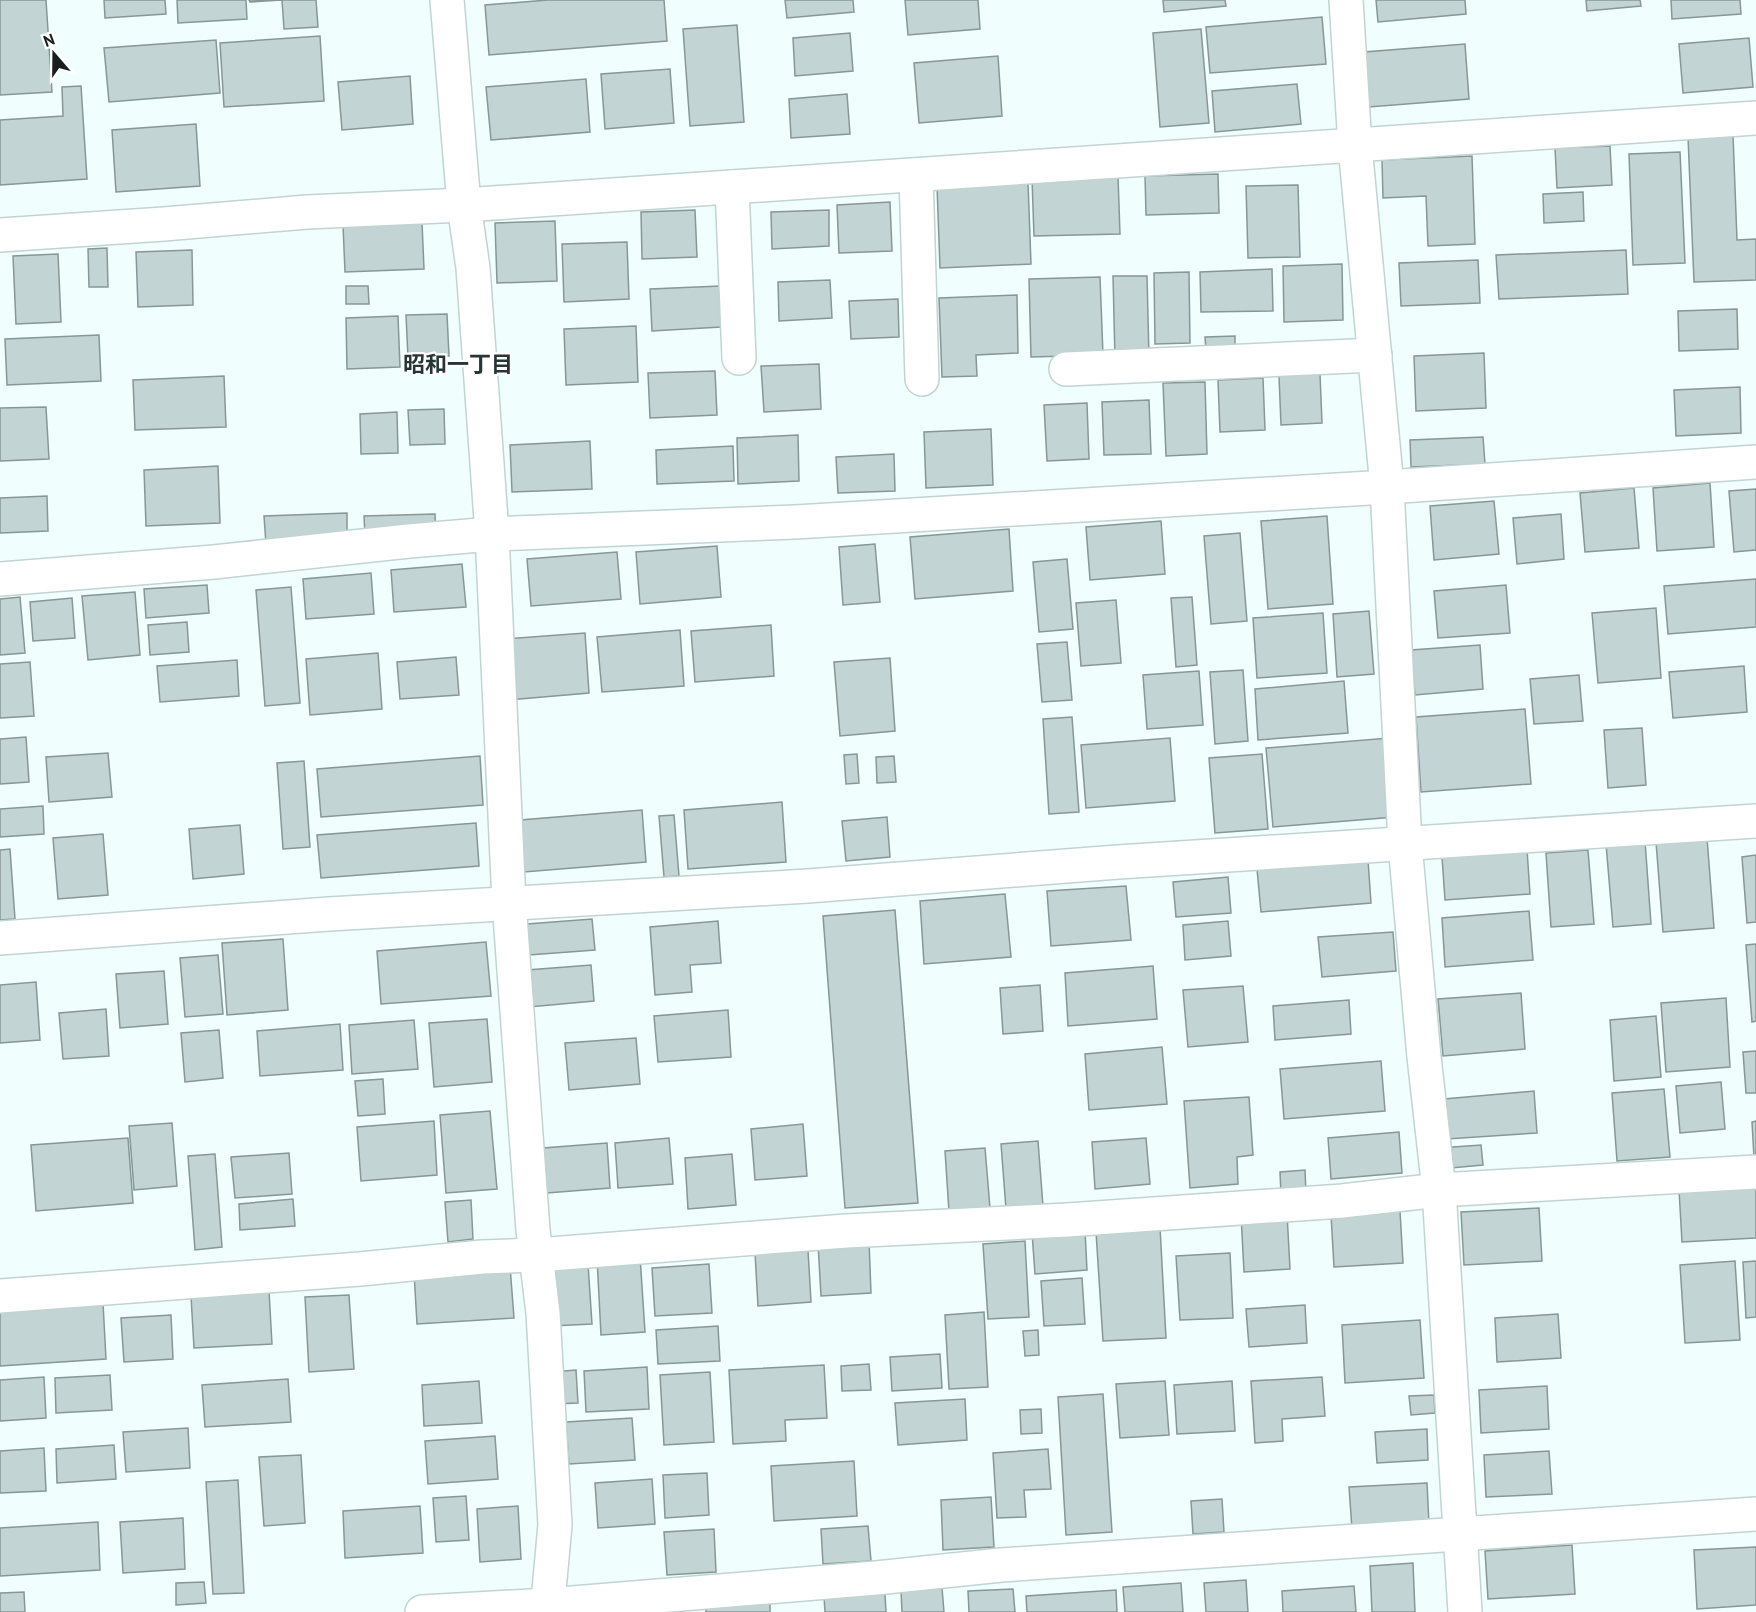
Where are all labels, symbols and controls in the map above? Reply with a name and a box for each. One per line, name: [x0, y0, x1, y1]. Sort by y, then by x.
north arrow: [24, 24, 84, 84]
text: N: [41, 29, 57, 51]
district label: 昭和一丁目: [403, 350, 513, 378]

